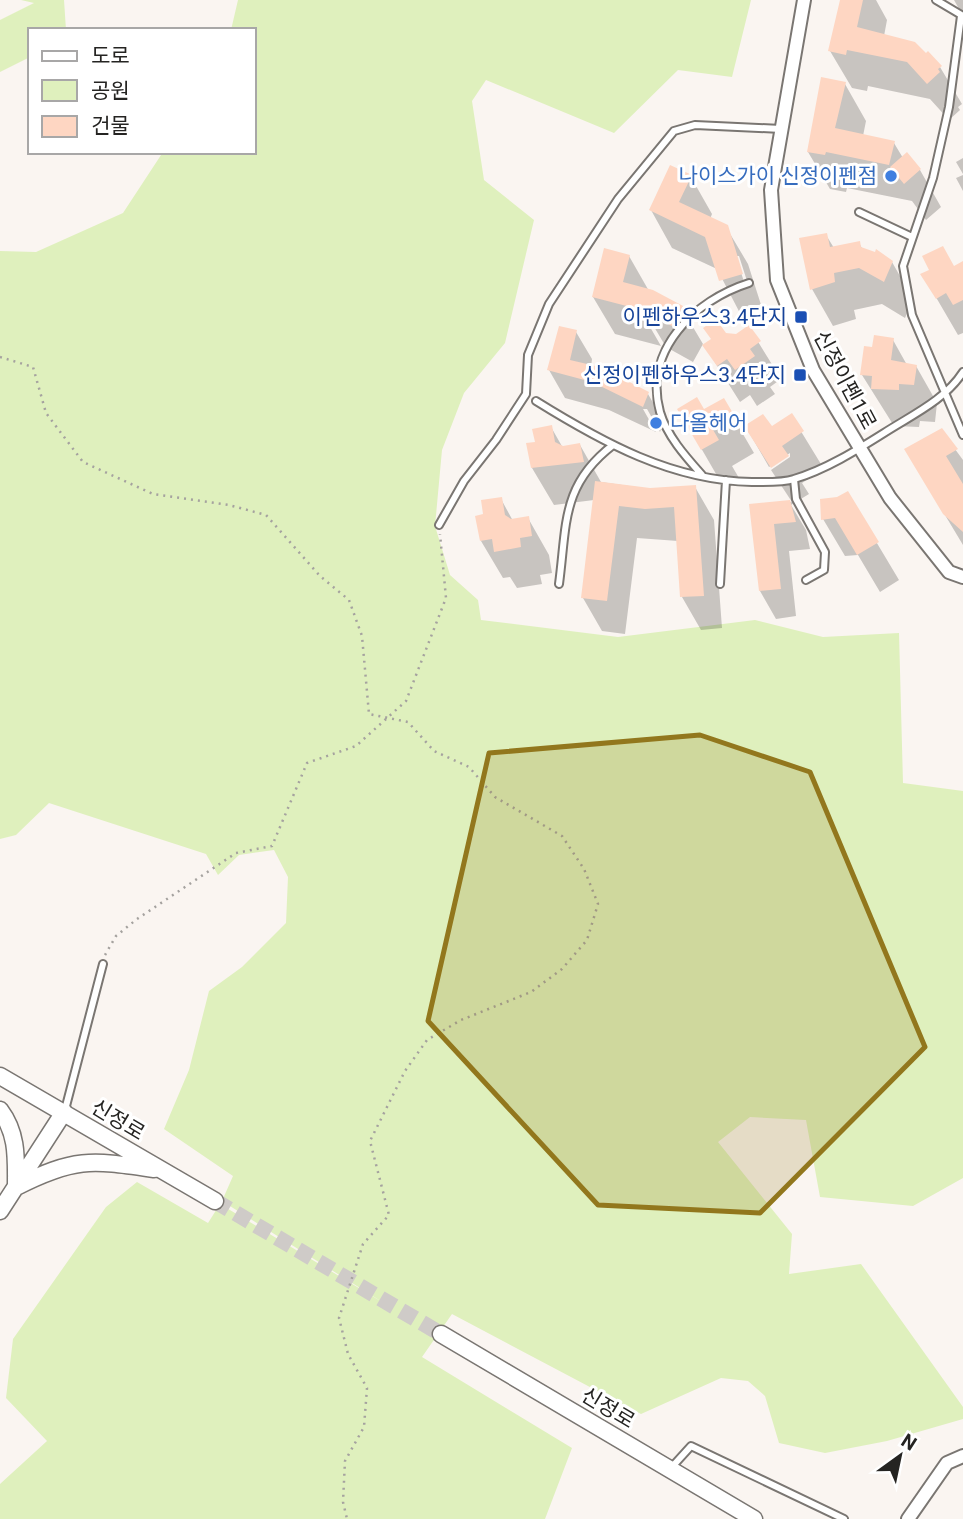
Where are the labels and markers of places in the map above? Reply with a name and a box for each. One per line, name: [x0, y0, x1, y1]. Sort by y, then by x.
place label: 나이스가이 신정이펜점: [679, 164, 877, 188]
marker: 나이스가이 신정이펜점: [883, 168, 899, 184]
place label: 이펜하우스3.4단지: [623, 305, 787, 329]
marker: 이펜하우스3.4단지: [793, 309, 809, 325]
place label: 신정이펜하우스3.4단지: [583, 363, 786, 387]
marker: 신정이펜하우스3.4단지: [792, 367, 808, 383]
place label: 다올헤어: [670, 411, 747, 435]
marker: 다올헤어: [648, 415, 664, 431]

